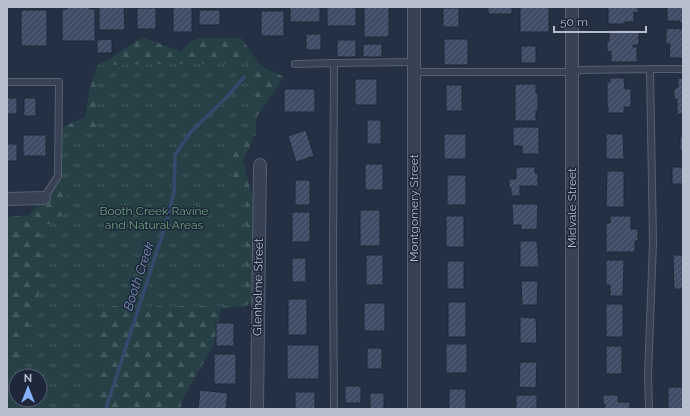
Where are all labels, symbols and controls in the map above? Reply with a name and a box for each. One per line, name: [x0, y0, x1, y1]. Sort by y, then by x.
scale bar: [554, 8, 646, 34]
text: 50 m: [560, 15, 588, 29]
street label: Montgomery Street: [407, 154, 421, 262]
street label: Midvale Street: [565, 168, 579, 248]
park label: Booth Creek Ravine and Natural Areas: [99, 204, 209, 232]
street label: Glenholme Street: [250, 238, 266, 336]
water label: Booth Creek: [120, 240, 157, 312]
north arrow: [8, 368, 48, 408]
text: N: [24, 372, 32, 385]

